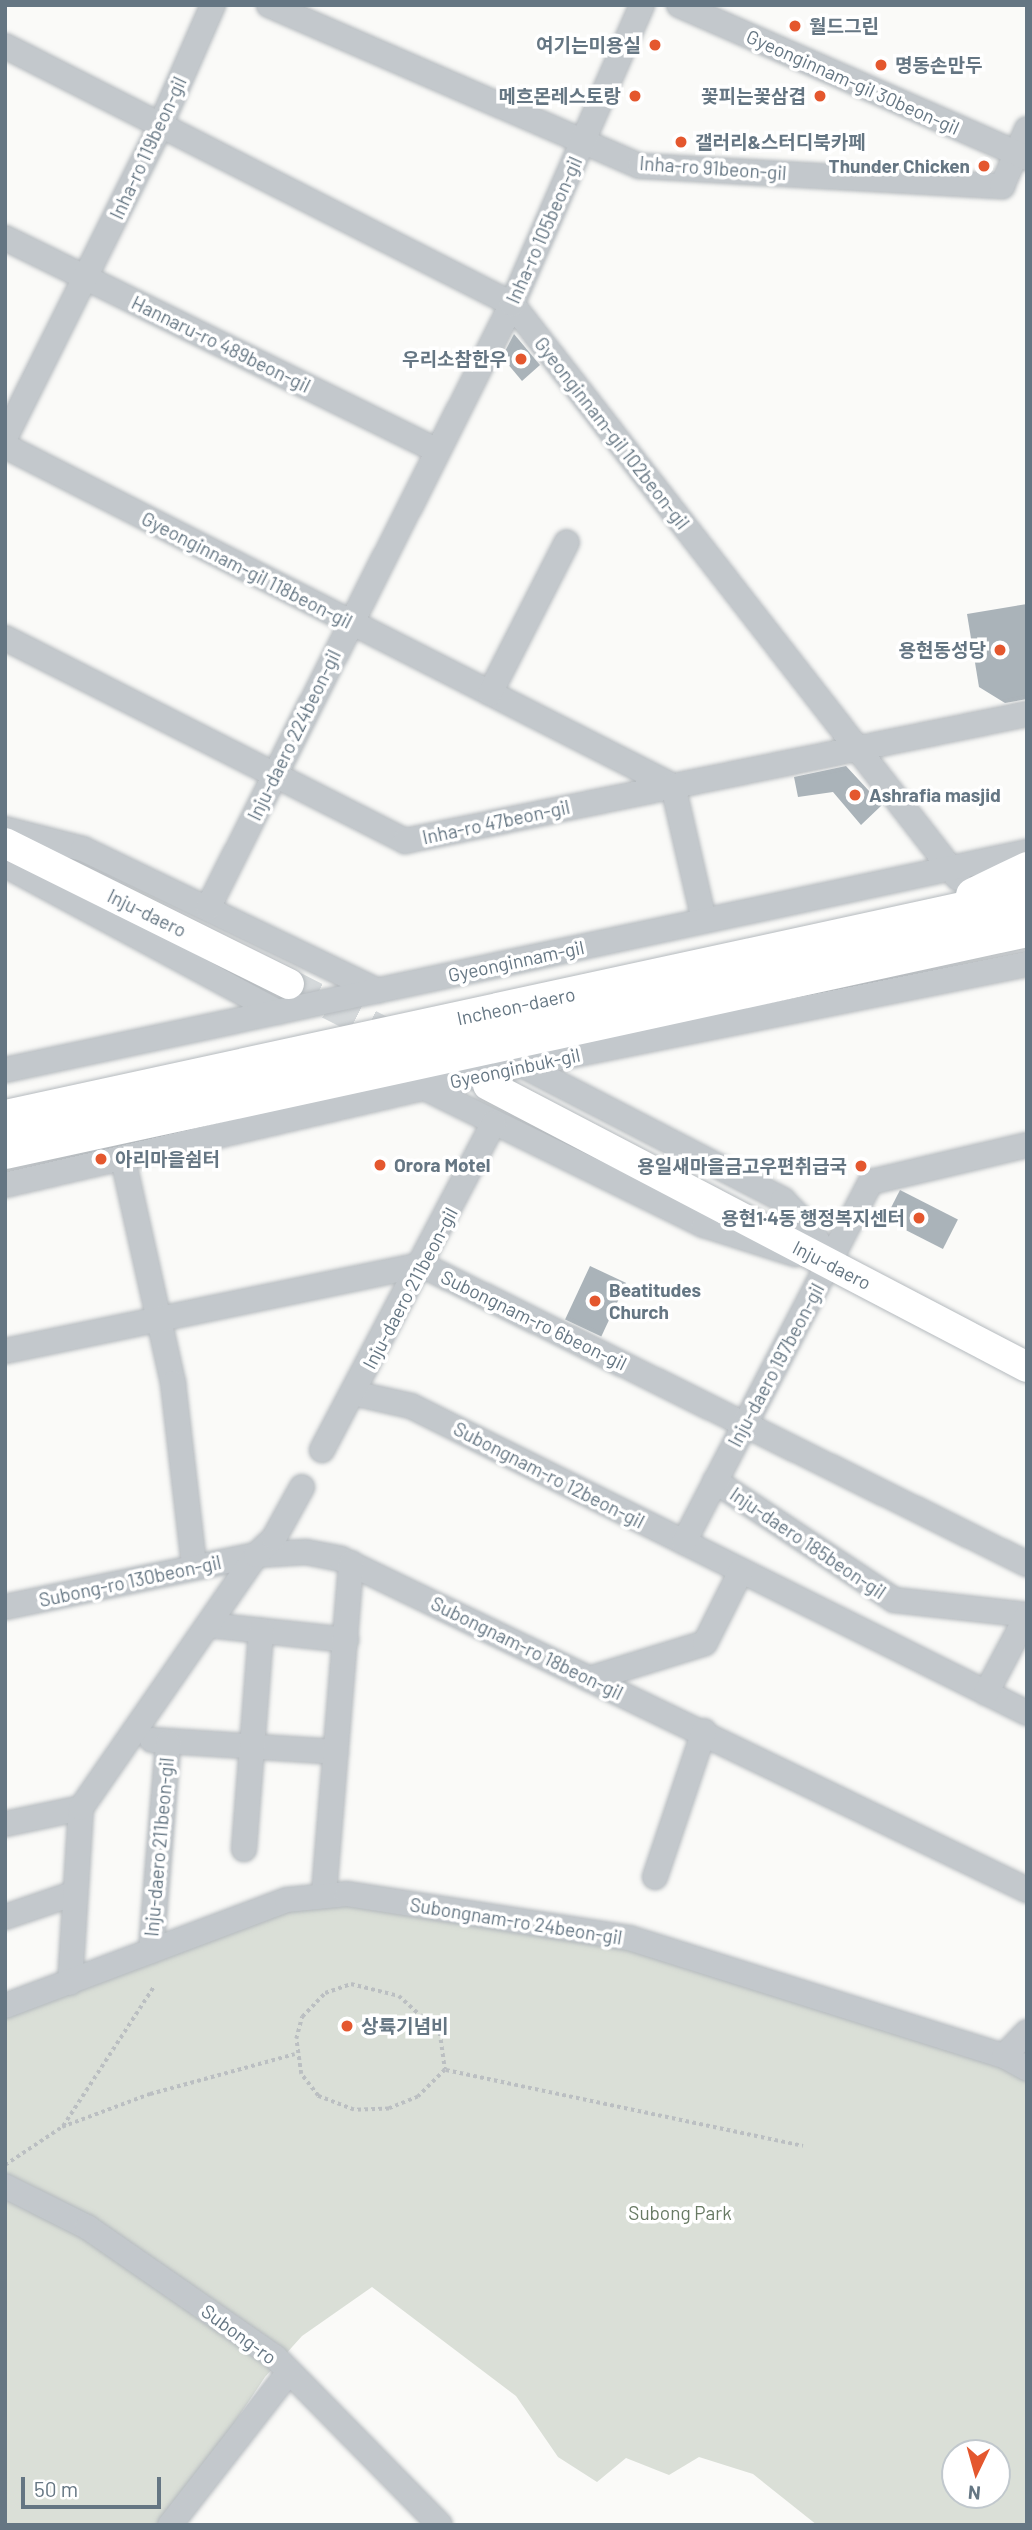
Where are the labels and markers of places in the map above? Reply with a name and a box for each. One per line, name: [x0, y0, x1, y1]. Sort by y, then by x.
place label: 월드그린: [809, 15, 879, 37]
marker: 월드그린: [787, 18, 803, 34]
place label: 여기는미용실: [536, 34, 641, 56]
marker: 여기는미용실: [647, 37, 663, 53]
place label: 명동손만두: [895, 54, 982, 76]
marker: 명동손만두: [873, 57, 889, 73]
place label: 메흐몬레스토랑: [499, 85, 621, 107]
place label: 꽃피는꽃삼겹: [701, 85, 806, 107]
marker: 메흐몬레스토랑: [627, 88, 643, 104]
marker: 꽃피는꽃삼겹: [812, 88, 828, 104]
place label: 갤러리&스터디북카페: [695, 131, 866, 153]
marker: 갤러리&스터디북카페: [673, 134, 689, 150]
place label: Thunder Chicken: [829, 155, 970, 177]
marker: Thunder Chicken: [976, 158, 992, 174]
place label: 우리소참한우: [402, 348, 507, 370]
marker: 우리소참한우: [513, 351, 529, 367]
place label: 용현동성당: [899, 639, 986, 661]
marker: 용현동성당: [992, 642, 1008, 658]
place label: Ashrafia masjid: [869, 784, 1001, 806]
marker: Ashrafia masjid: [847, 787, 863, 803]
place label: 아리마을쉼터: [115, 1148, 220, 1170]
marker: 아리마을쉼터: [93, 1151, 109, 1167]
place label: Orora Motel: [394, 1154, 490, 1176]
place label: 용일새마을금고우편취급국: [637, 1155, 847, 1177]
marker: Orora Motel: [372, 1157, 388, 1173]
marker: 용일새마을금고우편취급국: [853, 1158, 869, 1174]
place label: 용현1·4동 행정복지센터: [721, 1207, 905, 1229]
marker: 용현1·4동 행정복지센터: [911, 1210, 927, 1226]
place label: Beatitudes Church: [609, 1279, 701, 1323]
marker: Beatitudes Church: [587, 1293, 603, 1309]
place label: 상륙기념비: [361, 2015, 448, 2037]
marker: 상륙기념비: [339, 2018, 355, 2034]

